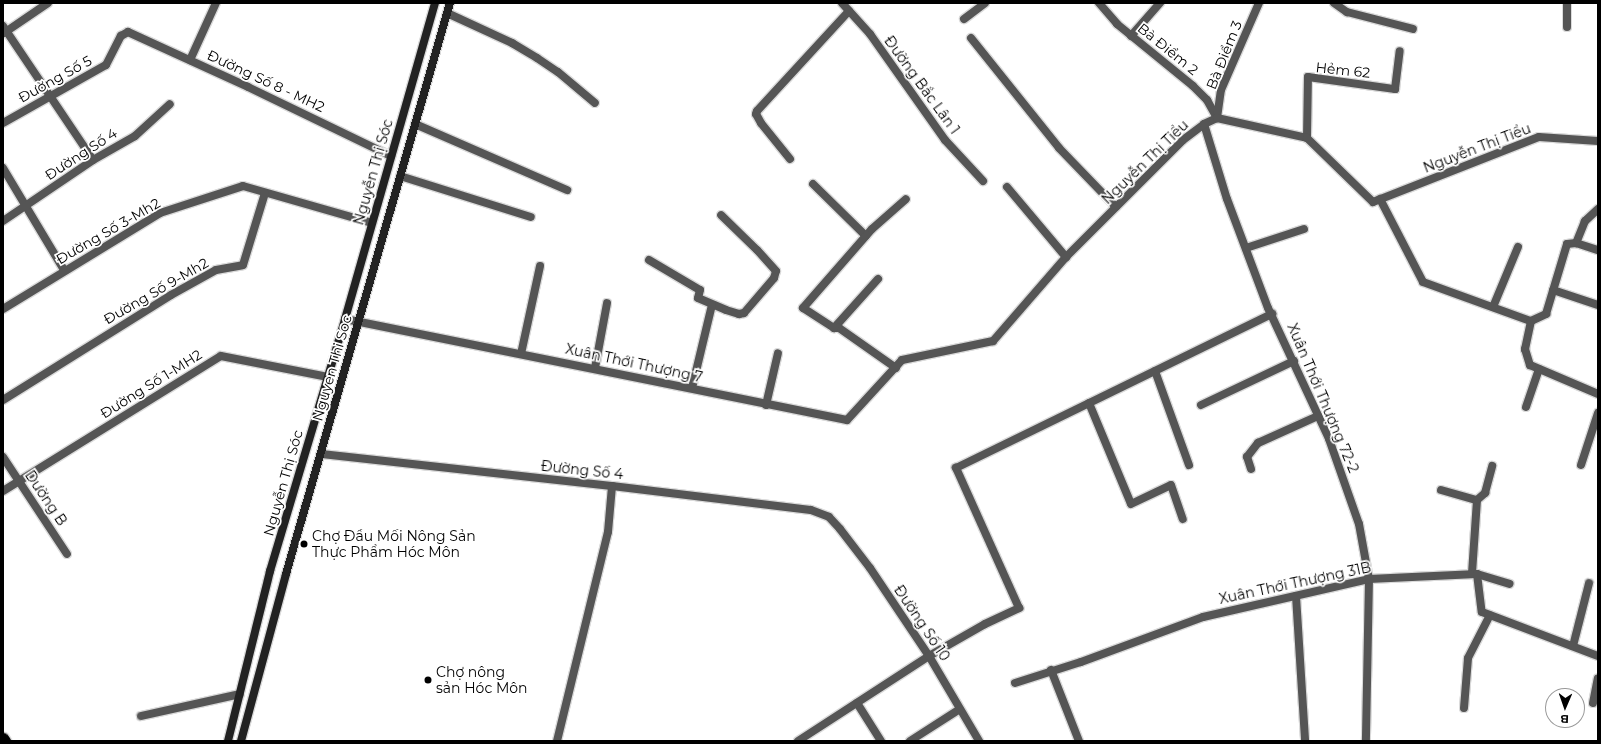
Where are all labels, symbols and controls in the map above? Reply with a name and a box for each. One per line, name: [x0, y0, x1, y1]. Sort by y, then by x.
street label: Bà Điểm 3: [1203, 18, 1245, 92]
street label: Bà Điểm 2: [1134, 20, 1202, 78]
street label: Đường Bắc Lân 1: [881, 33, 963, 137]
street label: Đường Số 8 - MH2: [205, 46, 327, 116]
street label: Đường Số 5: [15, 52, 95, 106]
street label: Hẻm 62: [1315, 59, 1371, 81]
street label: Nguyễn Thị Tiểu: [1098, 116, 1192, 208]
street label: Nguyễn Thị Sóc: [350, 117, 396, 227]
street label: Nguyễn Thị Tiểu: [1421, 120, 1533, 176]
street label: Đường Số 4: [42, 124, 120, 184]
street label: Đường Số 3-Mh2: [53, 194, 163, 268]
street label: Đường Số 9-Mh2: [101, 254, 211, 328]
street label: Nguyen Thi Soc: [309, 313, 355, 423]
street label: Xuân Thới Thượng 72-2: [1284, 321, 1362, 475]
street label: Xuân Thới Thượng 7: [564, 340, 704, 386]
street label: Đường Số 1-MH2: [97, 346, 205, 422]
street label: Nguyễn Thị Sóc: [260, 428, 306, 538]
street label: Đường Số 4: [540, 457, 624, 483]
street label: Dường B: [21, 467, 71, 529]
place label: Chợ Đầu Mối Nông Sản Thực Phẩm Hóc Môn: [312, 528, 476, 560]
marker: Chợ Đầu Mối Nông Sản Thực Phẩm Hóc Môn: [299, 539, 309, 549]
street label: Xuân Thới Thượng 31B: [1217, 559, 1373, 607]
street label: Đường Số 10: [891, 582, 953, 664]
place label: Chợ nông sản Hóc Môn: [436, 664, 528, 696]
marker: Chợ nông sản Hóc Môn: [423, 675, 433, 685]
north arrow: [1545, 688, 1585, 728]
text: B: [1560, 712, 1569, 726]

